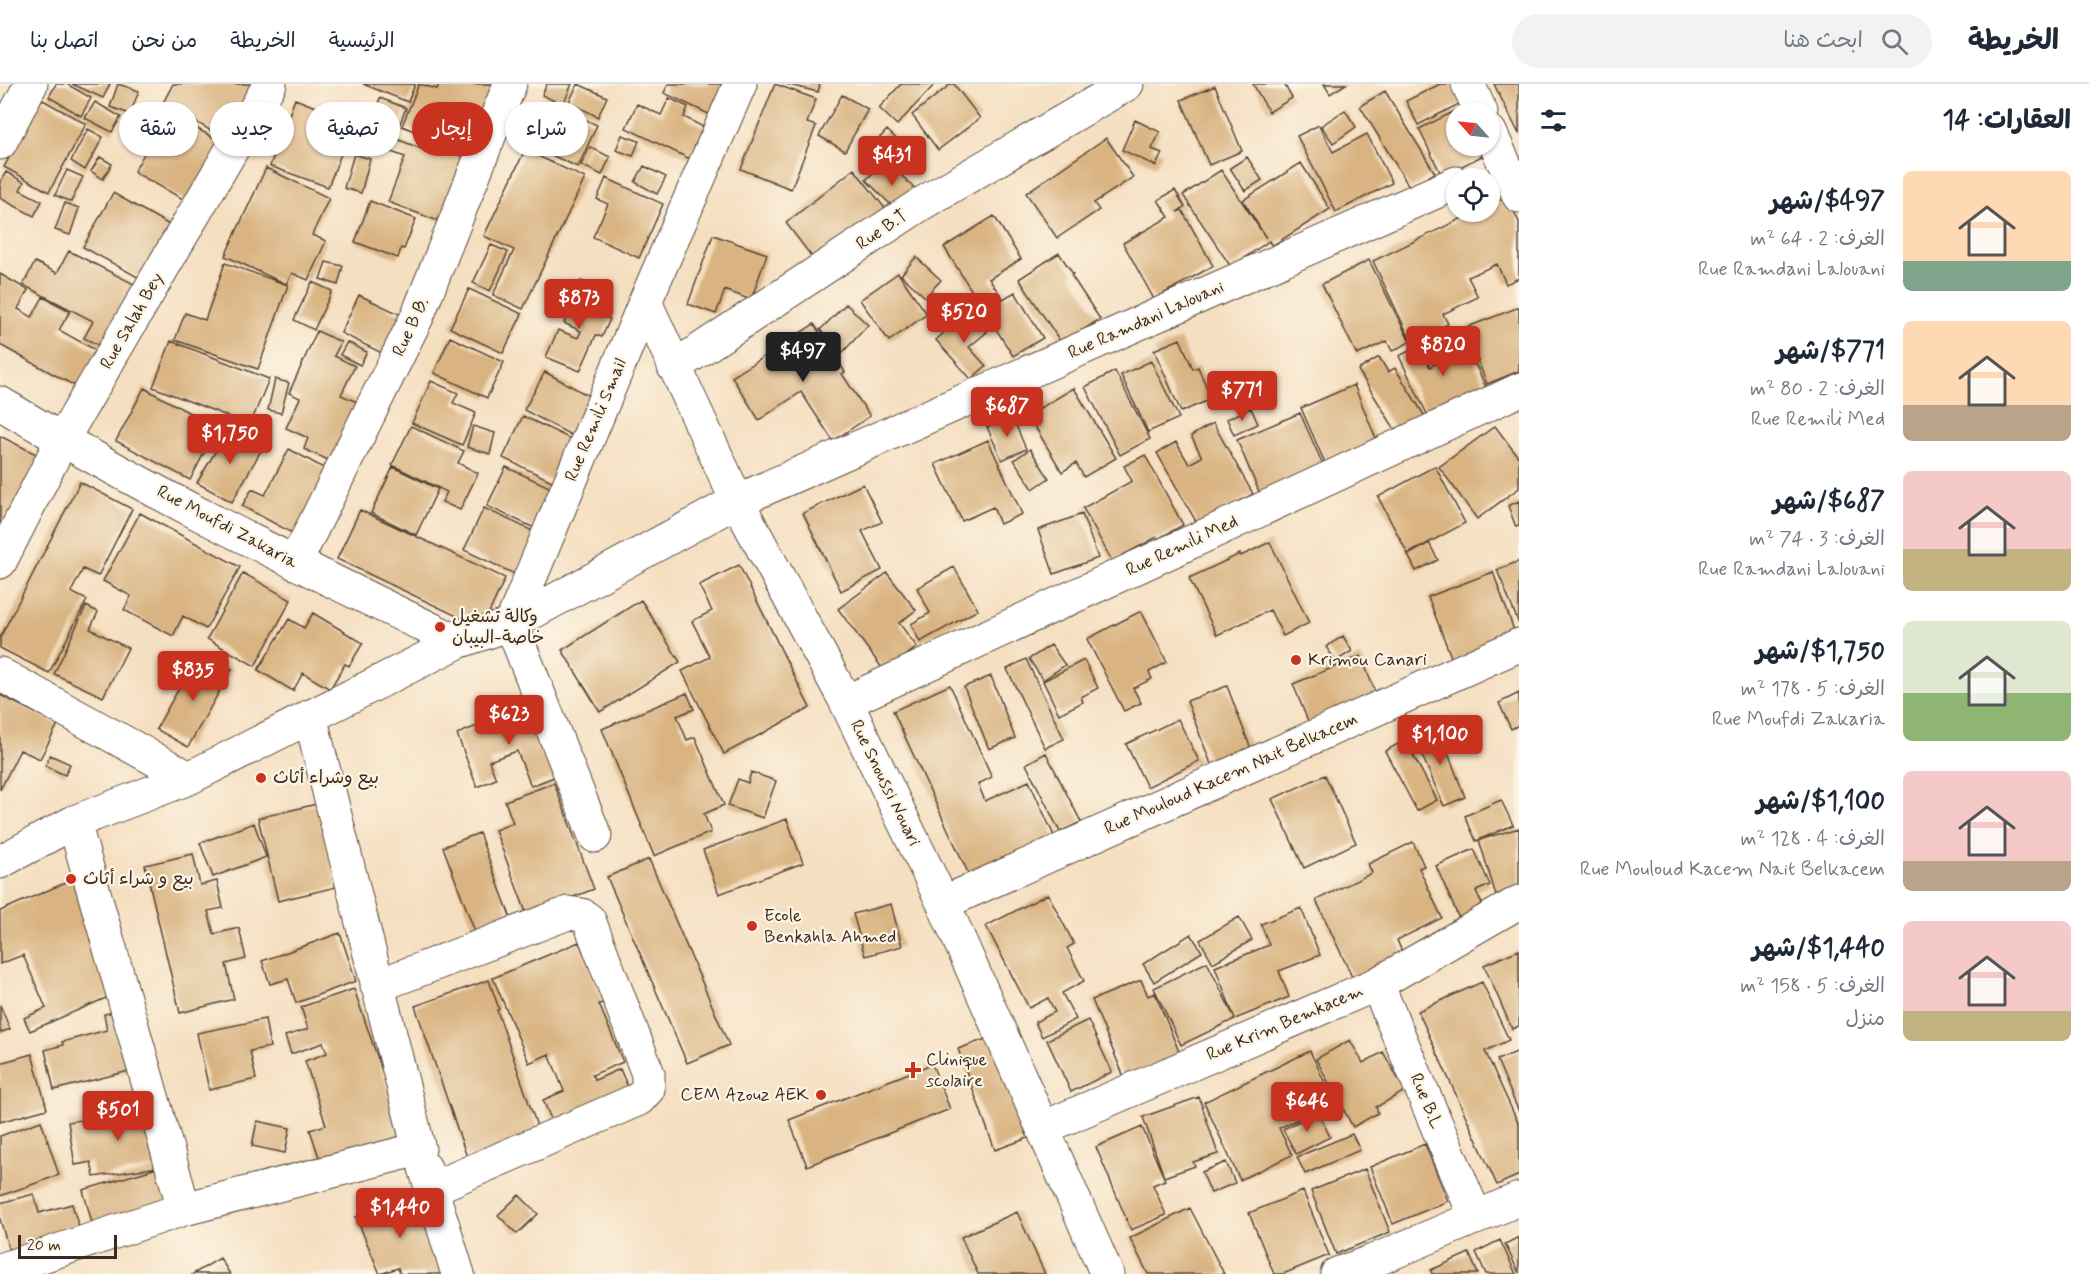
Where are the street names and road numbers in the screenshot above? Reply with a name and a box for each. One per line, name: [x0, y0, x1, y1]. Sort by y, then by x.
street label: Rue B.T: [852, 204, 912, 256]
street label: Rue Salah Bey: [95, 268, 169, 374]
street label: Rue Ramdani Lalouani: [1064, 275, 1228, 365]
street label: Rue B B.: [387, 294, 435, 360]
street label: Rue Remili Smail: [559, 355, 633, 485]
street label: Rue Moufdi Zakaria: [153, 480, 302, 574]
street label: Rue Remili Med: [1122, 510, 1242, 582]
street label: Rue Mouloud Kacem Nait Belkacem: [1101, 707, 1361, 841]
street label: Rue Snoussi Nouari: [844, 716, 926, 850]
street label: Rue Krim Bemkacem: [1203, 979, 1367, 1067]
street label: Rue B.L: [1404, 1070, 1448, 1132]

